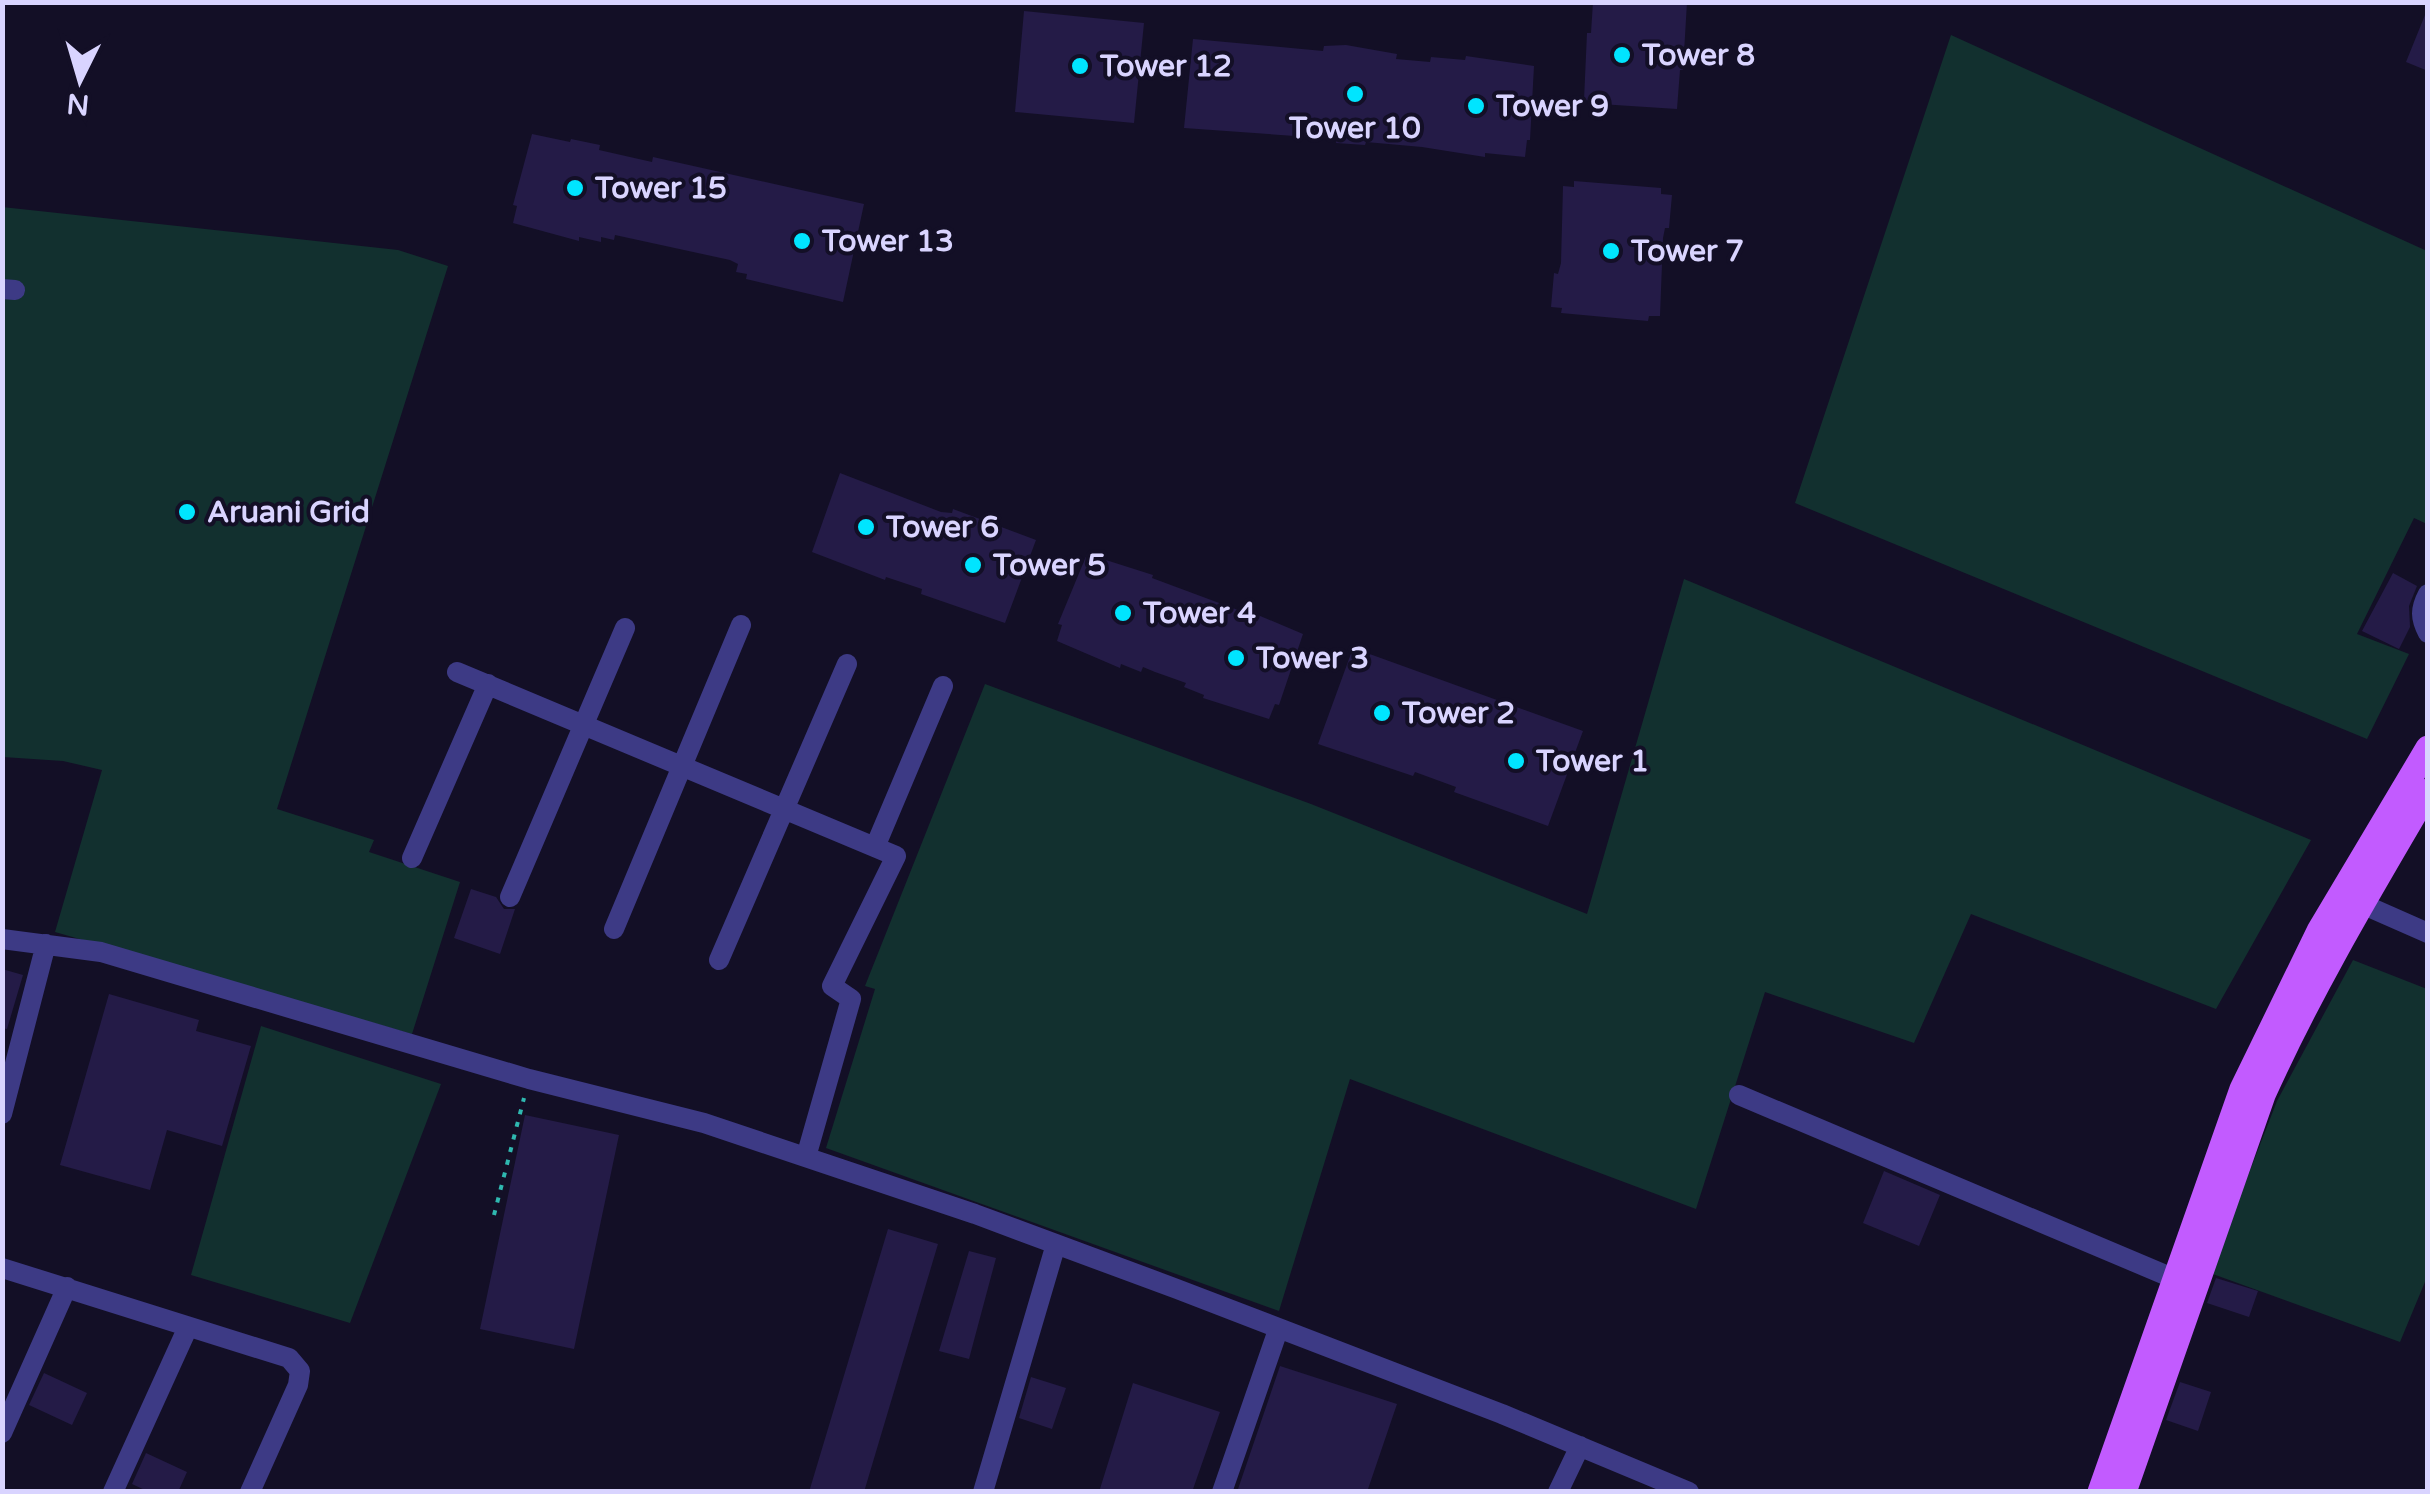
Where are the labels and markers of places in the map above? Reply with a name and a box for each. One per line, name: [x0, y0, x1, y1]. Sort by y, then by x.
place label: Tower 8: [1641, 37, 1755, 74]
marker: Tower 8: [1611, 44, 1633, 66]
place label: Tower 12: [1099, 48, 1232, 85]
marker: Tower 12: [1069, 55, 1091, 77]
marker: Tower 10: [1344, 83, 1366, 105]
place label: Tower 9: [1495, 88, 1609, 125]
marker: Tower 9: [1465, 95, 1487, 117]
place label: Tower 10: [1288, 110, 1421, 147]
place label: Tower 15: [594, 170, 727, 207]
marker: Tower 15: [564, 177, 586, 199]
place label: Tower 13: [821, 223, 954, 260]
marker: Tower 13: [791, 230, 813, 252]
place label: Tower 7: [1630, 233, 1744, 270]
marker: Tower 7: [1600, 240, 1622, 262]
place label: Aruani Grid: [207, 494, 370, 531]
marker: Aruani Grid: [176, 501, 198, 523]
place label: Tower 6: [885, 509, 999, 546]
marker: Tower 6: [855, 516, 877, 538]
place label: Tower 5: [992, 547, 1106, 584]
marker: Tower 5: [962, 554, 984, 576]
place label: Tower 4: [1142, 595, 1256, 632]
marker: Tower 4: [1112, 602, 1134, 624]
place label: Tower 3: [1255, 640, 1369, 677]
marker: Tower 3: [1225, 647, 1247, 669]
place label: Tower 2: [1401, 695, 1515, 732]
marker: Tower 2: [1371, 702, 1393, 724]
place label: Tower 1: [1535, 743, 1649, 780]
marker: Tower 1: [1505, 750, 1527, 772]

